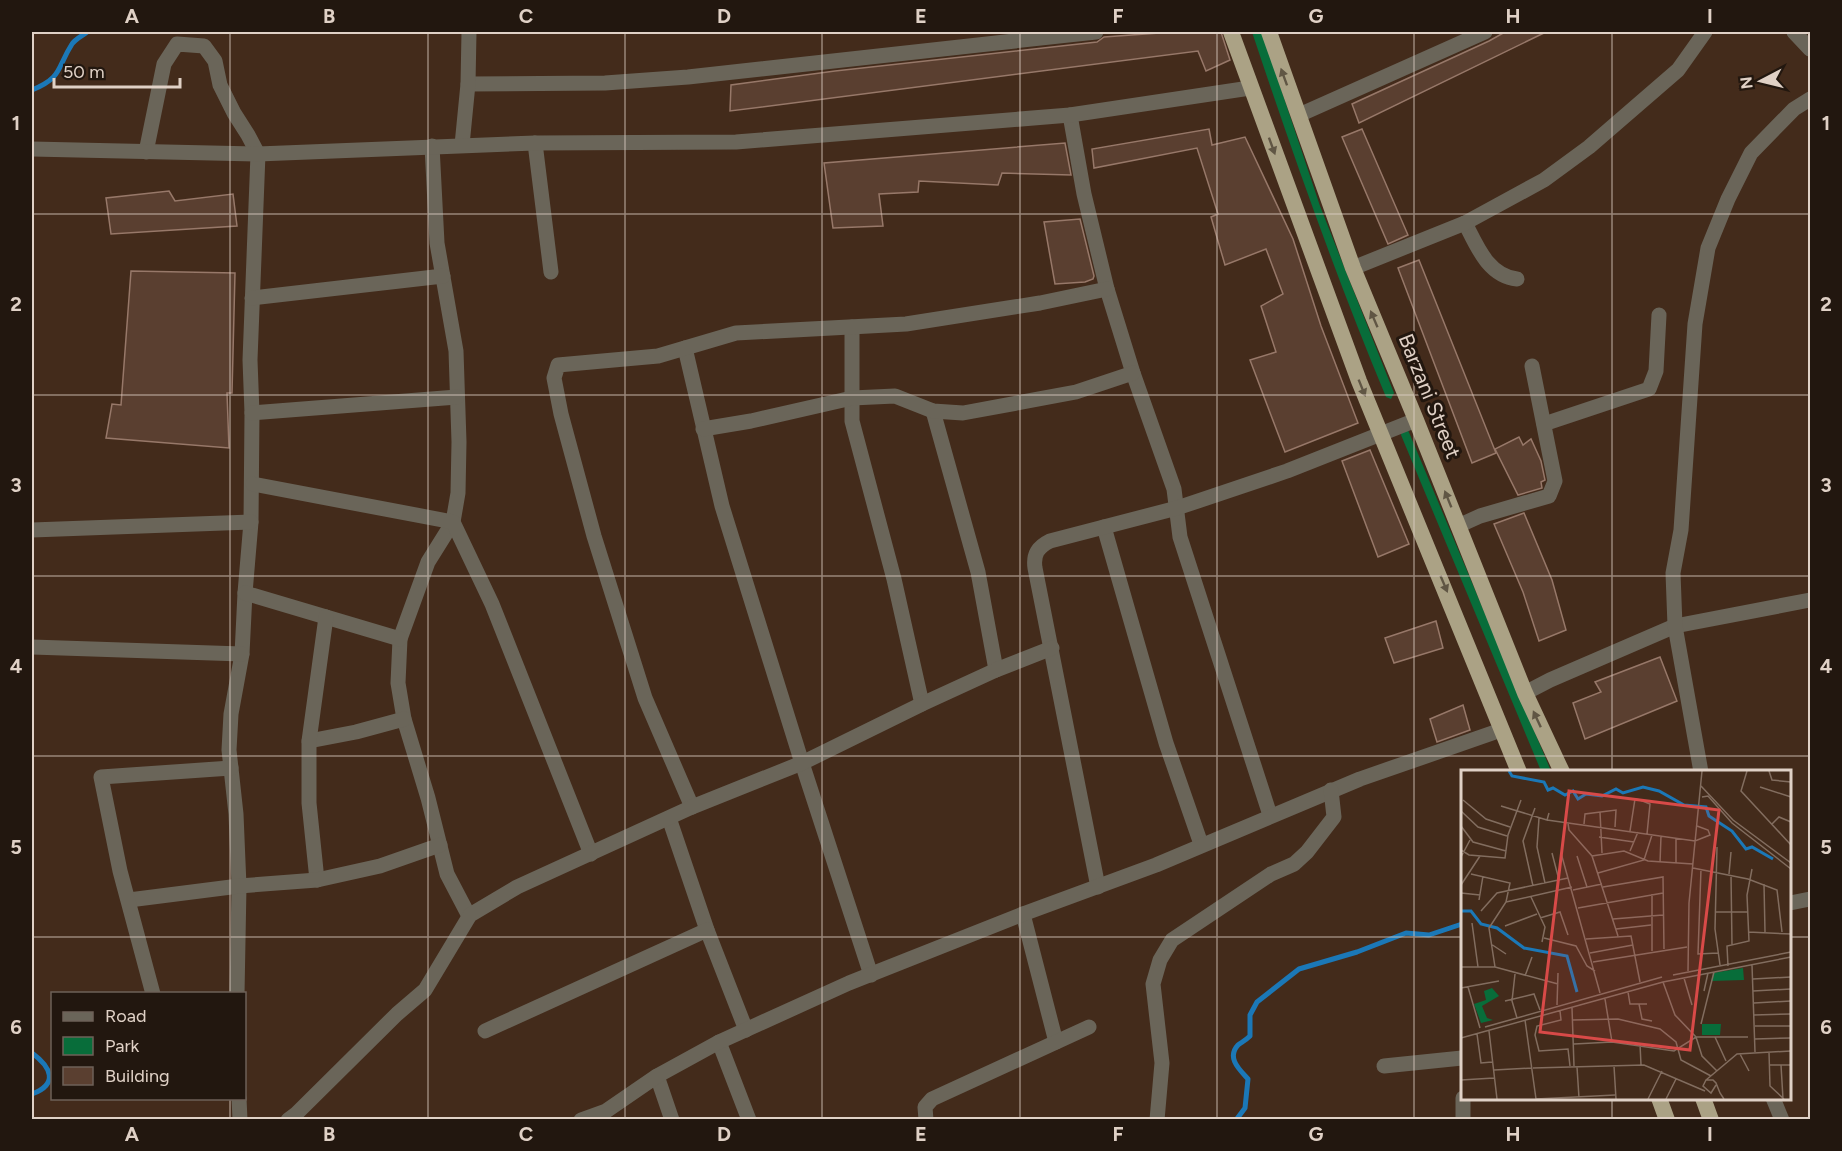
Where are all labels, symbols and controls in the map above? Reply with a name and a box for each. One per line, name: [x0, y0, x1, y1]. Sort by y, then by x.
text: A: [125, 4, 140, 28]
text: B: [323, 4, 335, 28]
text: C: [519, 4, 533, 28]
text: D: [717, 4, 731, 28]
text: E: [915, 4, 927, 28]
text: F: [1112, 4, 1124, 28]
text: G: [1309, 4, 1324, 28]
text: H: [1506, 4, 1521, 28]
text: I: [1707, 4, 1713, 28]
scale bar: [54, 51, 180, 89]
north arrow: [1731, 51, 1791, 111]
text: 50 m: [63, 61, 105, 83]
one-way arrow: [1279, 68, 1289, 86]
text: N: [1736, 75, 1757, 90]
text: 1: [12, 111, 20, 135]
text: 1: [1822, 111, 1830, 135]
one-way arrow: [1267, 137, 1277, 155]
text: 2: [10, 292, 22, 316]
text: 2: [1820, 292, 1832, 316]
one-way arrow: [1369, 309, 1379, 327]
street label: Barzani Street: [1394, 330, 1466, 462]
one-way arrow: [1357, 379, 1367, 397]
text: 3: [10, 473, 22, 497]
text: 3: [1820, 473, 1832, 497]
one-way arrow: [1442, 490, 1452, 508]
one-way arrow: [1439, 576, 1449, 594]
text: 4: [10, 654, 23, 678]
text: 4: [1820, 654, 1833, 678]
one-way arrow: [1532, 710, 1541, 727]
inset map: [1461, 770, 1791, 1100]
text: 5: [10, 835, 22, 859]
text: 5: [1820, 835, 1832, 859]
legend: [51, 992, 246, 1100]
text: Road: [105, 1005, 146, 1027]
text: 6: [10, 1015, 22, 1039]
text: 6: [1820, 1015, 1832, 1039]
text: Park: [105, 1035, 140, 1057]
text: Building: [105, 1065, 170, 1087]
text: A: [125, 1122, 140, 1146]
text: B: [323, 1122, 335, 1146]
text: C: [519, 1122, 533, 1146]
text: D: [717, 1122, 731, 1146]
text: E: [915, 1122, 927, 1146]
text: F: [1112, 1122, 1124, 1146]
text: G: [1309, 1122, 1324, 1146]
text: H: [1506, 1122, 1521, 1146]
text: I: [1707, 1122, 1713, 1146]

